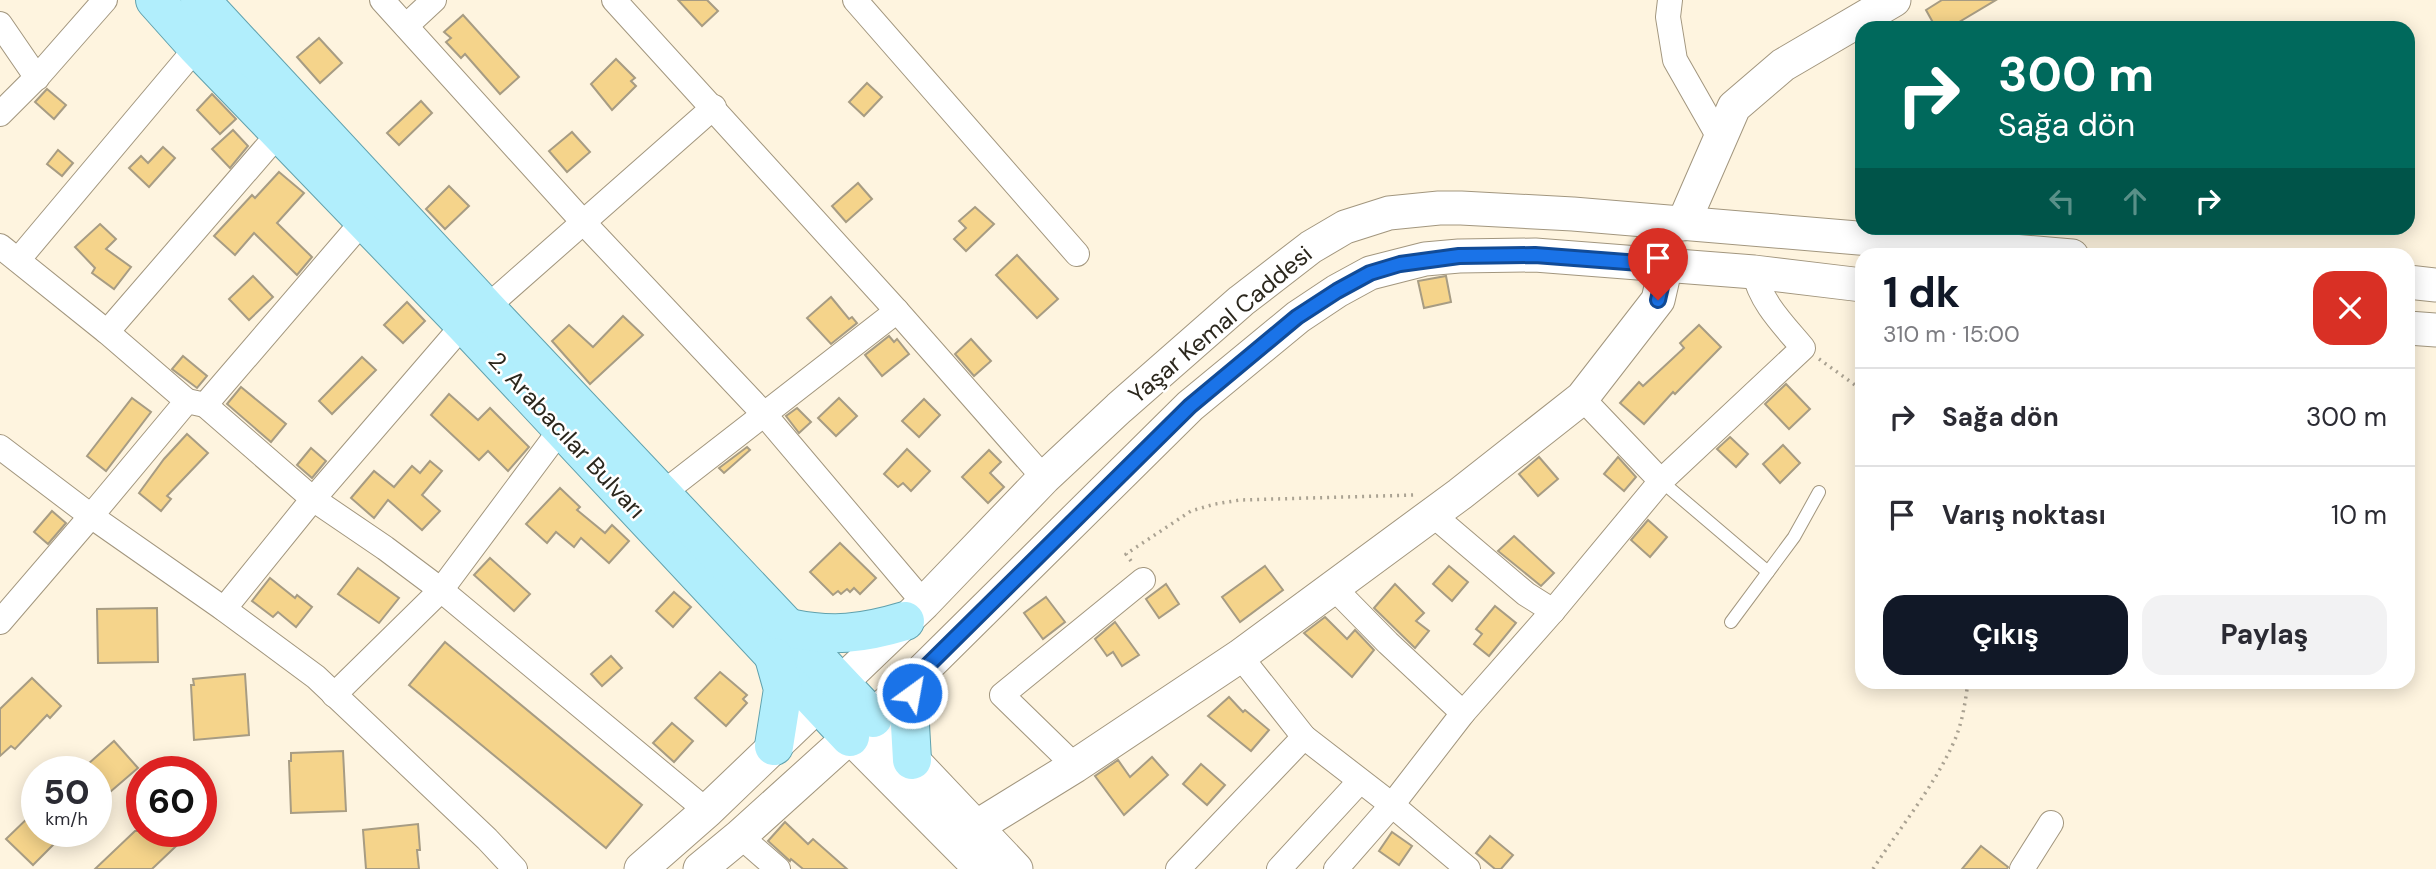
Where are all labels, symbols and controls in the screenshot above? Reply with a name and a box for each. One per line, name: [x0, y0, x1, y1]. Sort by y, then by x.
text: 300 m: [1998, 42, 2154, 106]
icon: right: [1883, 49, 1974, 140]
text: Sağa dön: [1998, 104, 2135, 146]
icon: left: [2043, 182, 2081, 220]
icon: ahead: [2116, 182, 2154, 220]
icon: right: [2189, 182, 2227, 220]
pin: [1628, 228, 1688, 300]
street label: Yaşar Kemal Caddesi: [1122, 238, 1318, 410]
icon: arrive: [1639, 239, 1677, 277]
text: 1 dk: [1883, 265, 1960, 320]
button: close: [2313, 271, 2387, 345]
text: 310 m · 15:00: [1883, 319, 2020, 349]
street label: 2. Arabacılar Bulvarı: [482, 345, 652, 525]
icon: right: [1883, 398, 1921, 436]
text: Sağa dön: [1942, 400, 2059, 434]
text: 300 m: [2306, 400, 2387, 434]
icon: arrive: [1883, 496, 1921, 534]
text: Varış noktası: [1942, 498, 2106, 532]
text: 10 m: [2331, 498, 2387, 532]
button: Çıkış: [1883, 595, 2128, 675]
button: Paylaş: [2142, 595, 2387, 675]
position arrow: [875, 656, 949, 730]
speed limit sign: 60: [126, 756, 217, 847]
text: 50: [43, 769, 90, 815]
text: km/h: [45, 807, 88, 831]

